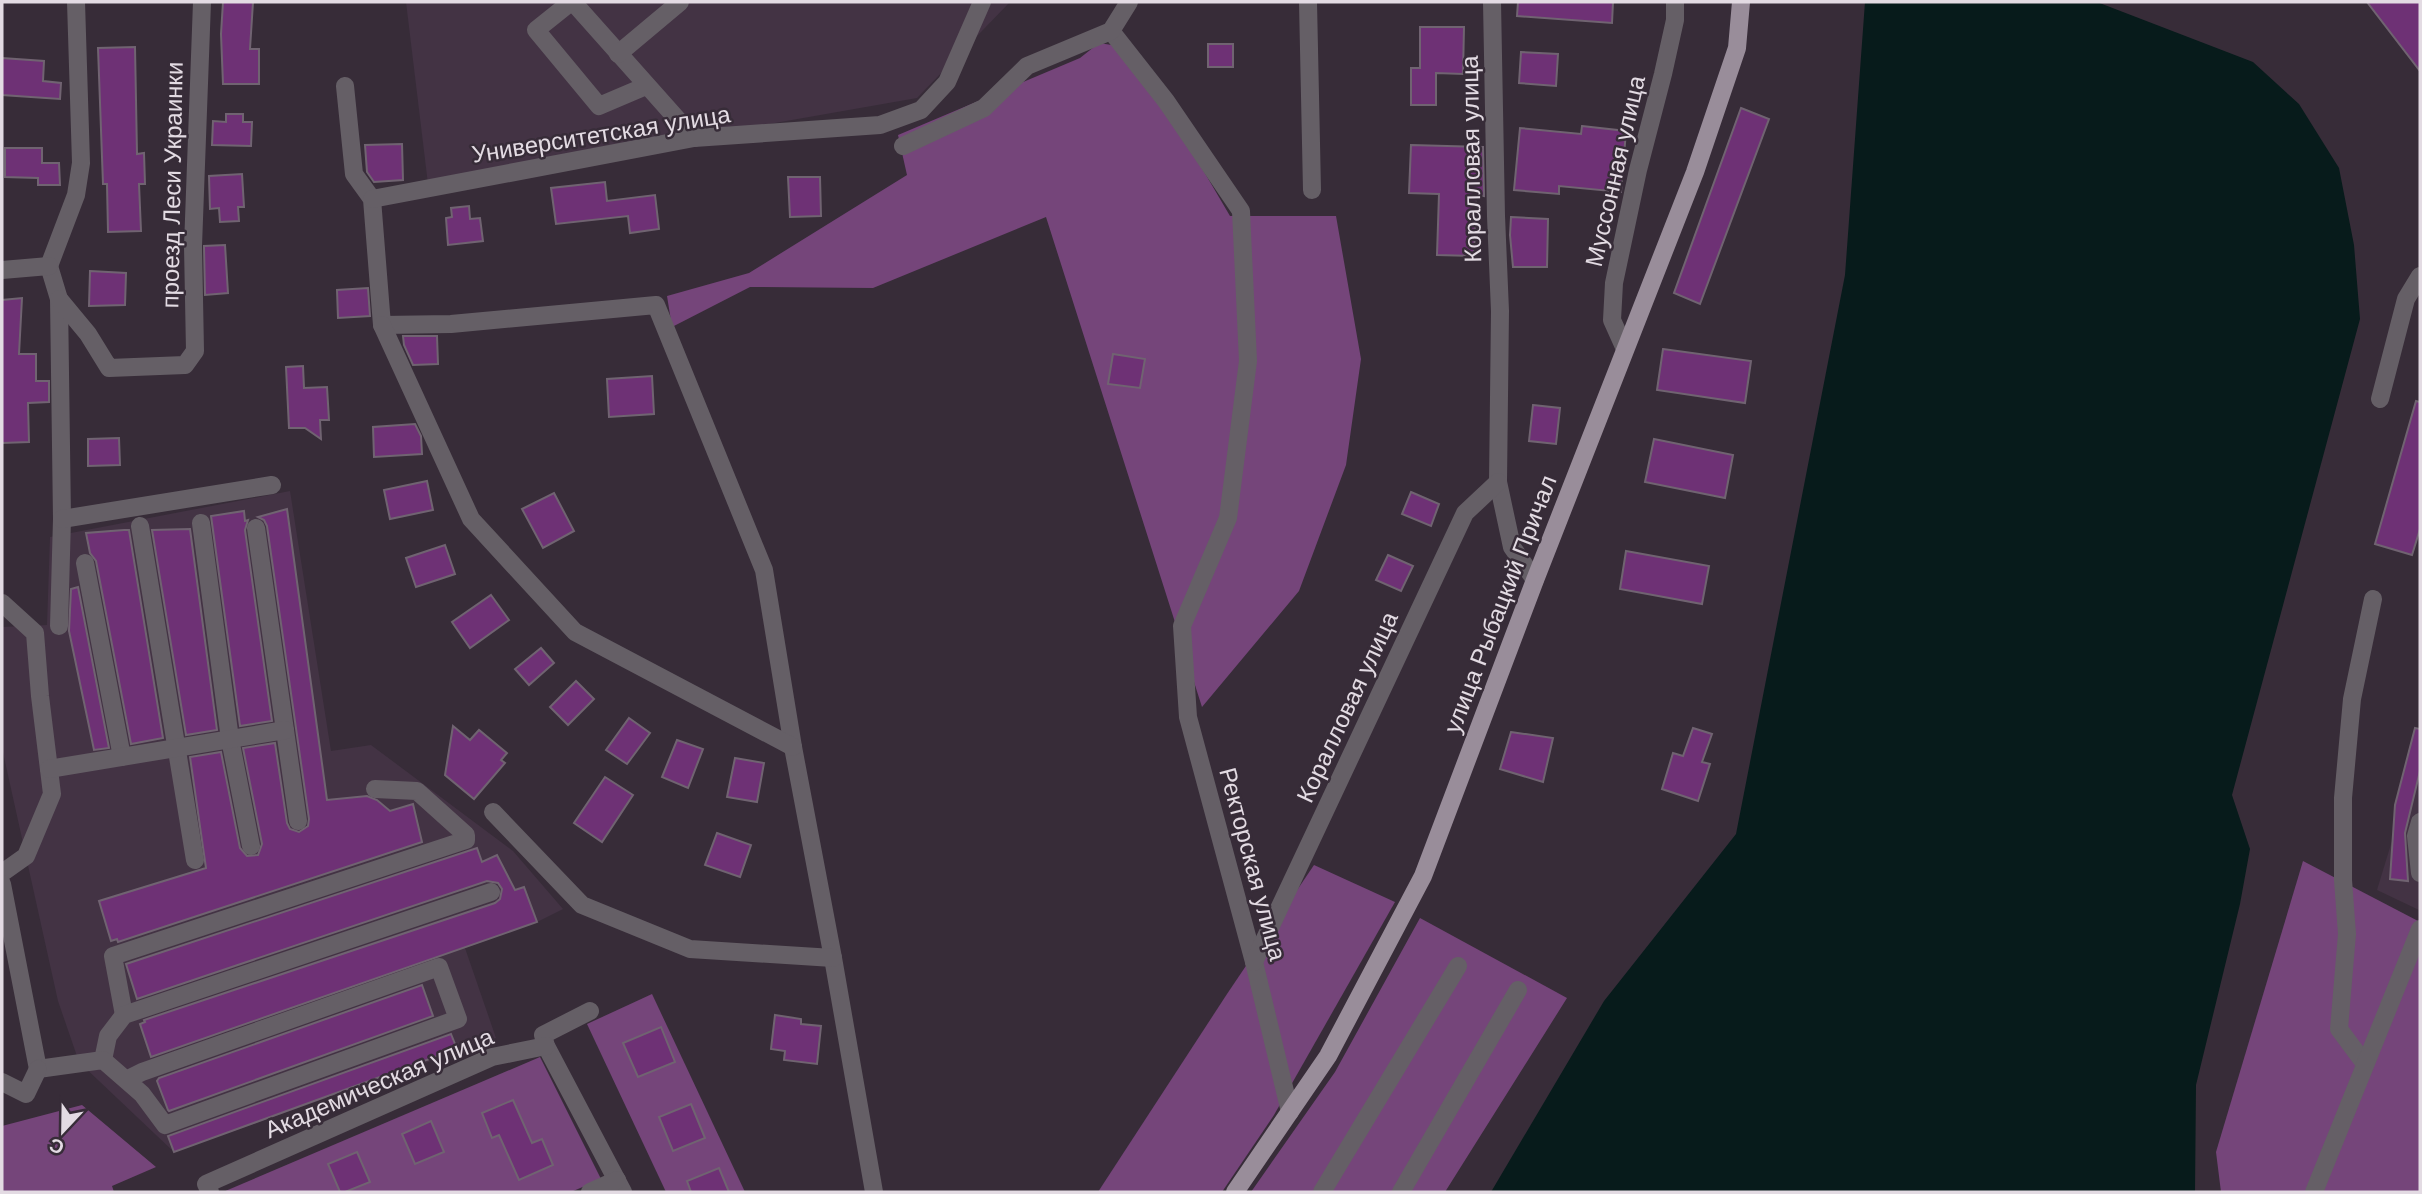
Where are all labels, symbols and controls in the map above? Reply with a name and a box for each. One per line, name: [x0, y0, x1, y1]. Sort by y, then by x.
street label: Коралловая улица: [1456, 55, 1486, 263]
street label: проезд Леси Украинки: [156, 61, 188, 309]
street label: Муссонная улица: [1580, 72, 1650, 269]
street label: Университетская улица: [470, 100, 733, 168]
street label: улица Рыбацкий Причал: [1438, 471, 1562, 737]
street label: Коралловая улица: [1291, 607, 1403, 807]
street label: Ректорская улица: [1214, 765, 1292, 964]
street label: Академическая улица: [261, 1022, 498, 1143]
north arrow: [28, 1096, 98, 1166]
text: С: [46, 1134, 67, 1159]

